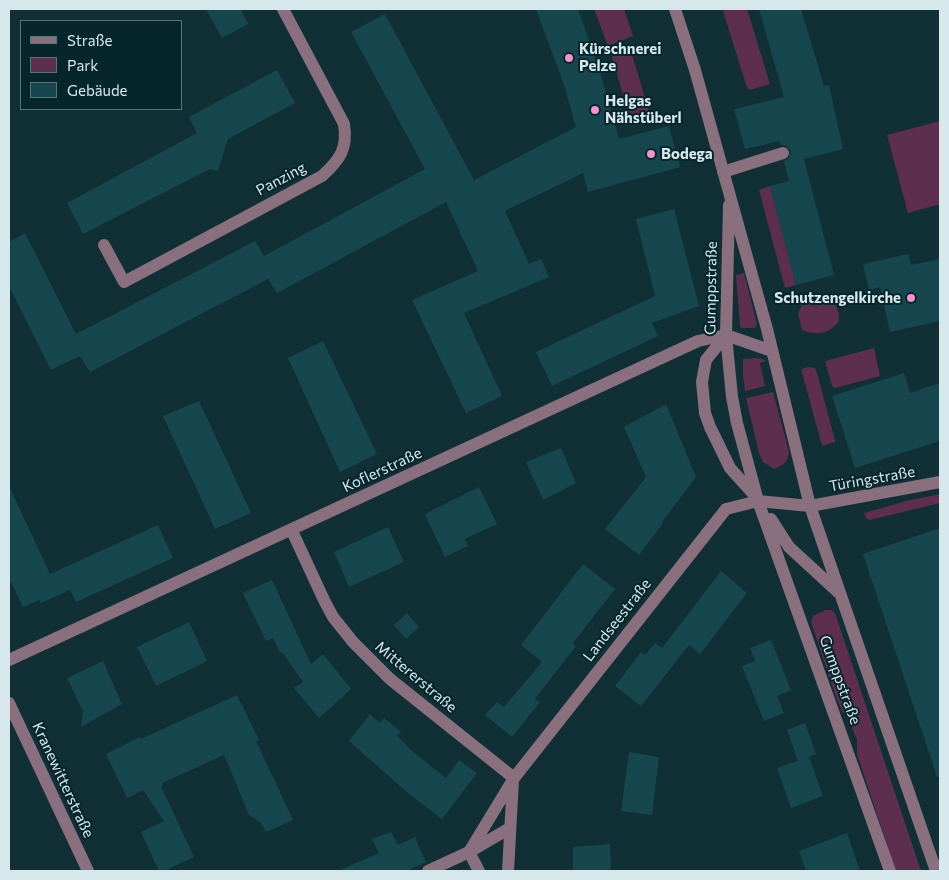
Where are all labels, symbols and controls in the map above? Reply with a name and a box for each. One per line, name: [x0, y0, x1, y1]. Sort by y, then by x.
legend: [20, 20, 182, 110]
text: Straße: [67, 31, 113, 49]
place label: Kürschnerei Pelze: [579, 40, 661, 75]
marker: Kürschnerei Pelze: [563, 52, 575, 64]
text: Park: [67, 56, 98, 74]
text: Gebäude: [67, 81, 128, 99]
place label: Helgas Nähstüberl: [605, 92, 682, 127]
marker: Helgas Nähstüberl: [589, 104, 601, 116]
place label: Bodega: [661, 145, 713, 163]
marker: Bodega: [645, 148, 657, 160]
street label: Panzing: [253, 158, 309, 200]
street label: Gumppstraße: [701, 241, 721, 335]
place label: Schutzengelkirche: [774, 289, 901, 307]
marker: Schutzengelkirche: [905, 292, 917, 304]
street label: Koflerstraße: [339, 444, 425, 496]
street label: Türingstraße: [828, 463, 916, 495]
street label: Landseestraße: [579, 575, 655, 665]
street label: Gumppstraße: [816, 633, 864, 727]
street label: Mittererstraße: [371, 638, 461, 716]
street label: Kranewitterstraße: [28, 719, 98, 841]

